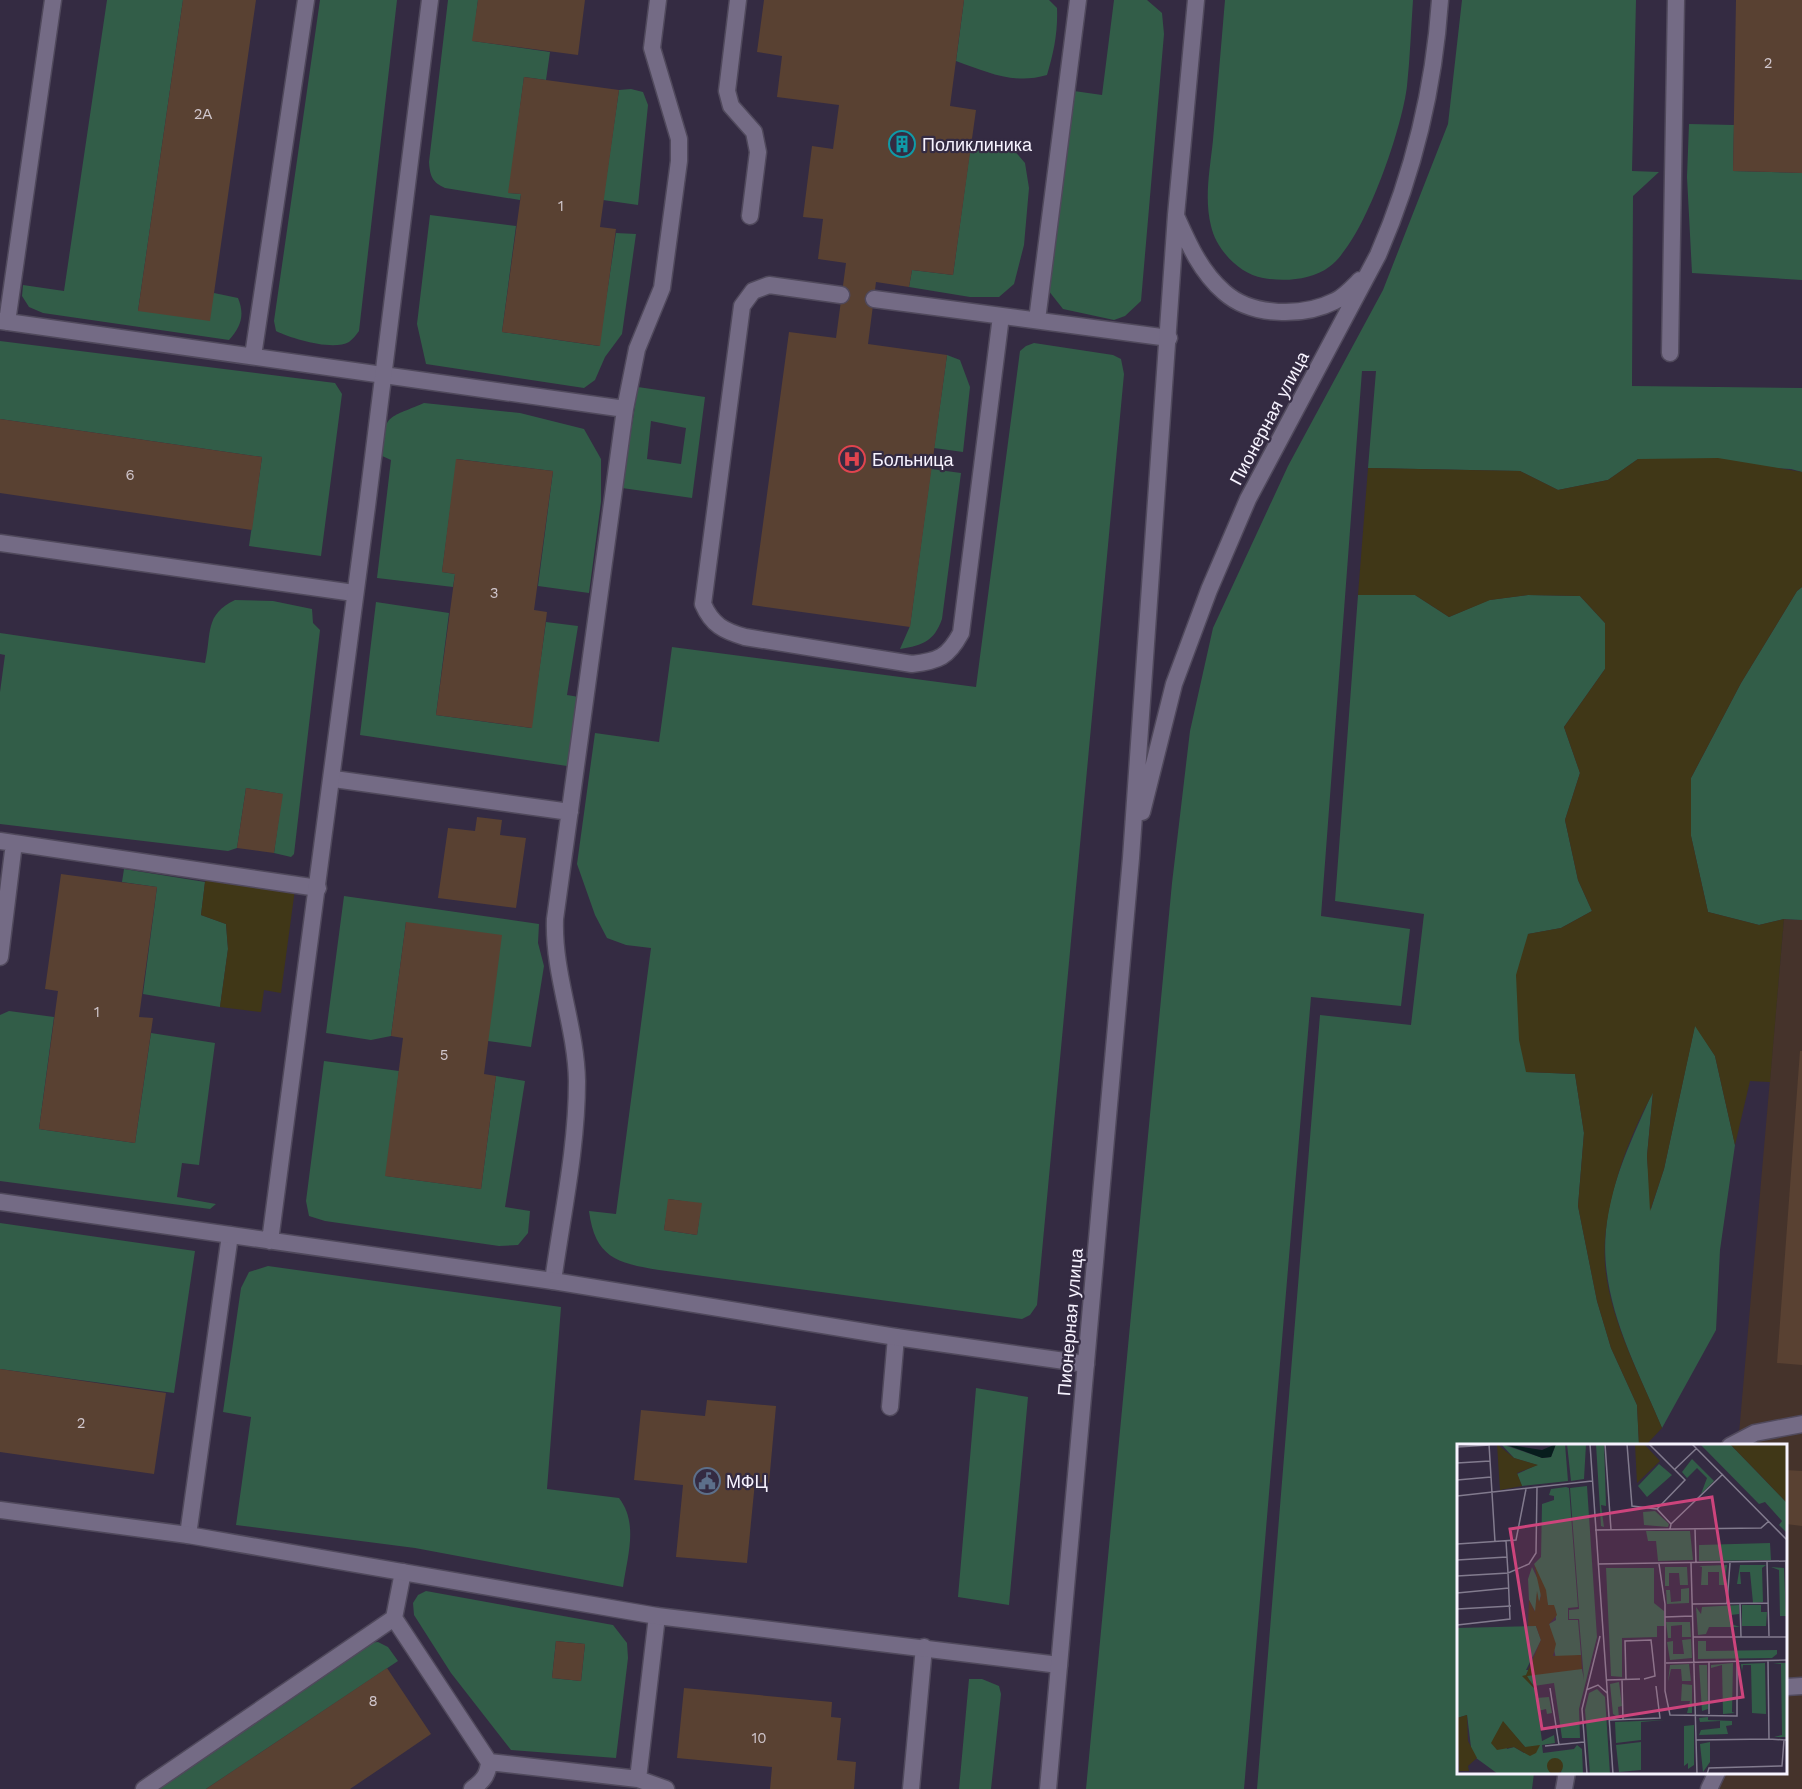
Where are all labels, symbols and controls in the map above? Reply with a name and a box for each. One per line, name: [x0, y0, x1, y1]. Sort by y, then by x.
house number: 2: [1764, 54, 1772, 72]
house number: 2А: [194, 105, 212, 123]
building icon: Поликлиника: [887, 129, 917, 159]
place label: Поликлиника: [922, 134, 1033, 155]
house number: 1: [558, 197, 564, 215]
street label: Пионерная улица: [1225, 347, 1314, 488]
hospital icon: Больница: [837, 444, 867, 474]
place label: Больница: [872, 449, 955, 470]
house number: 6: [125, 466, 135, 484]
house number: 3: [490, 584, 498, 602]
house number: 1: [94, 1003, 100, 1021]
house number: 5: [440, 1046, 448, 1064]
street label: Пионерная улица: [1053, 1246, 1087, 1397]
house number: 2: [77, 1414, 85, 1432]
inset map: [1457, 1444, 1787, 1774]
public building icon: МФЦ: [692, 1466, 722, 1496]
place label: МФЦ: [726, 1471, 768, 1492]
house number: 8: [368, 1692, 378, 1710]
house number: 10: [751, 1729, 767, 1747]

